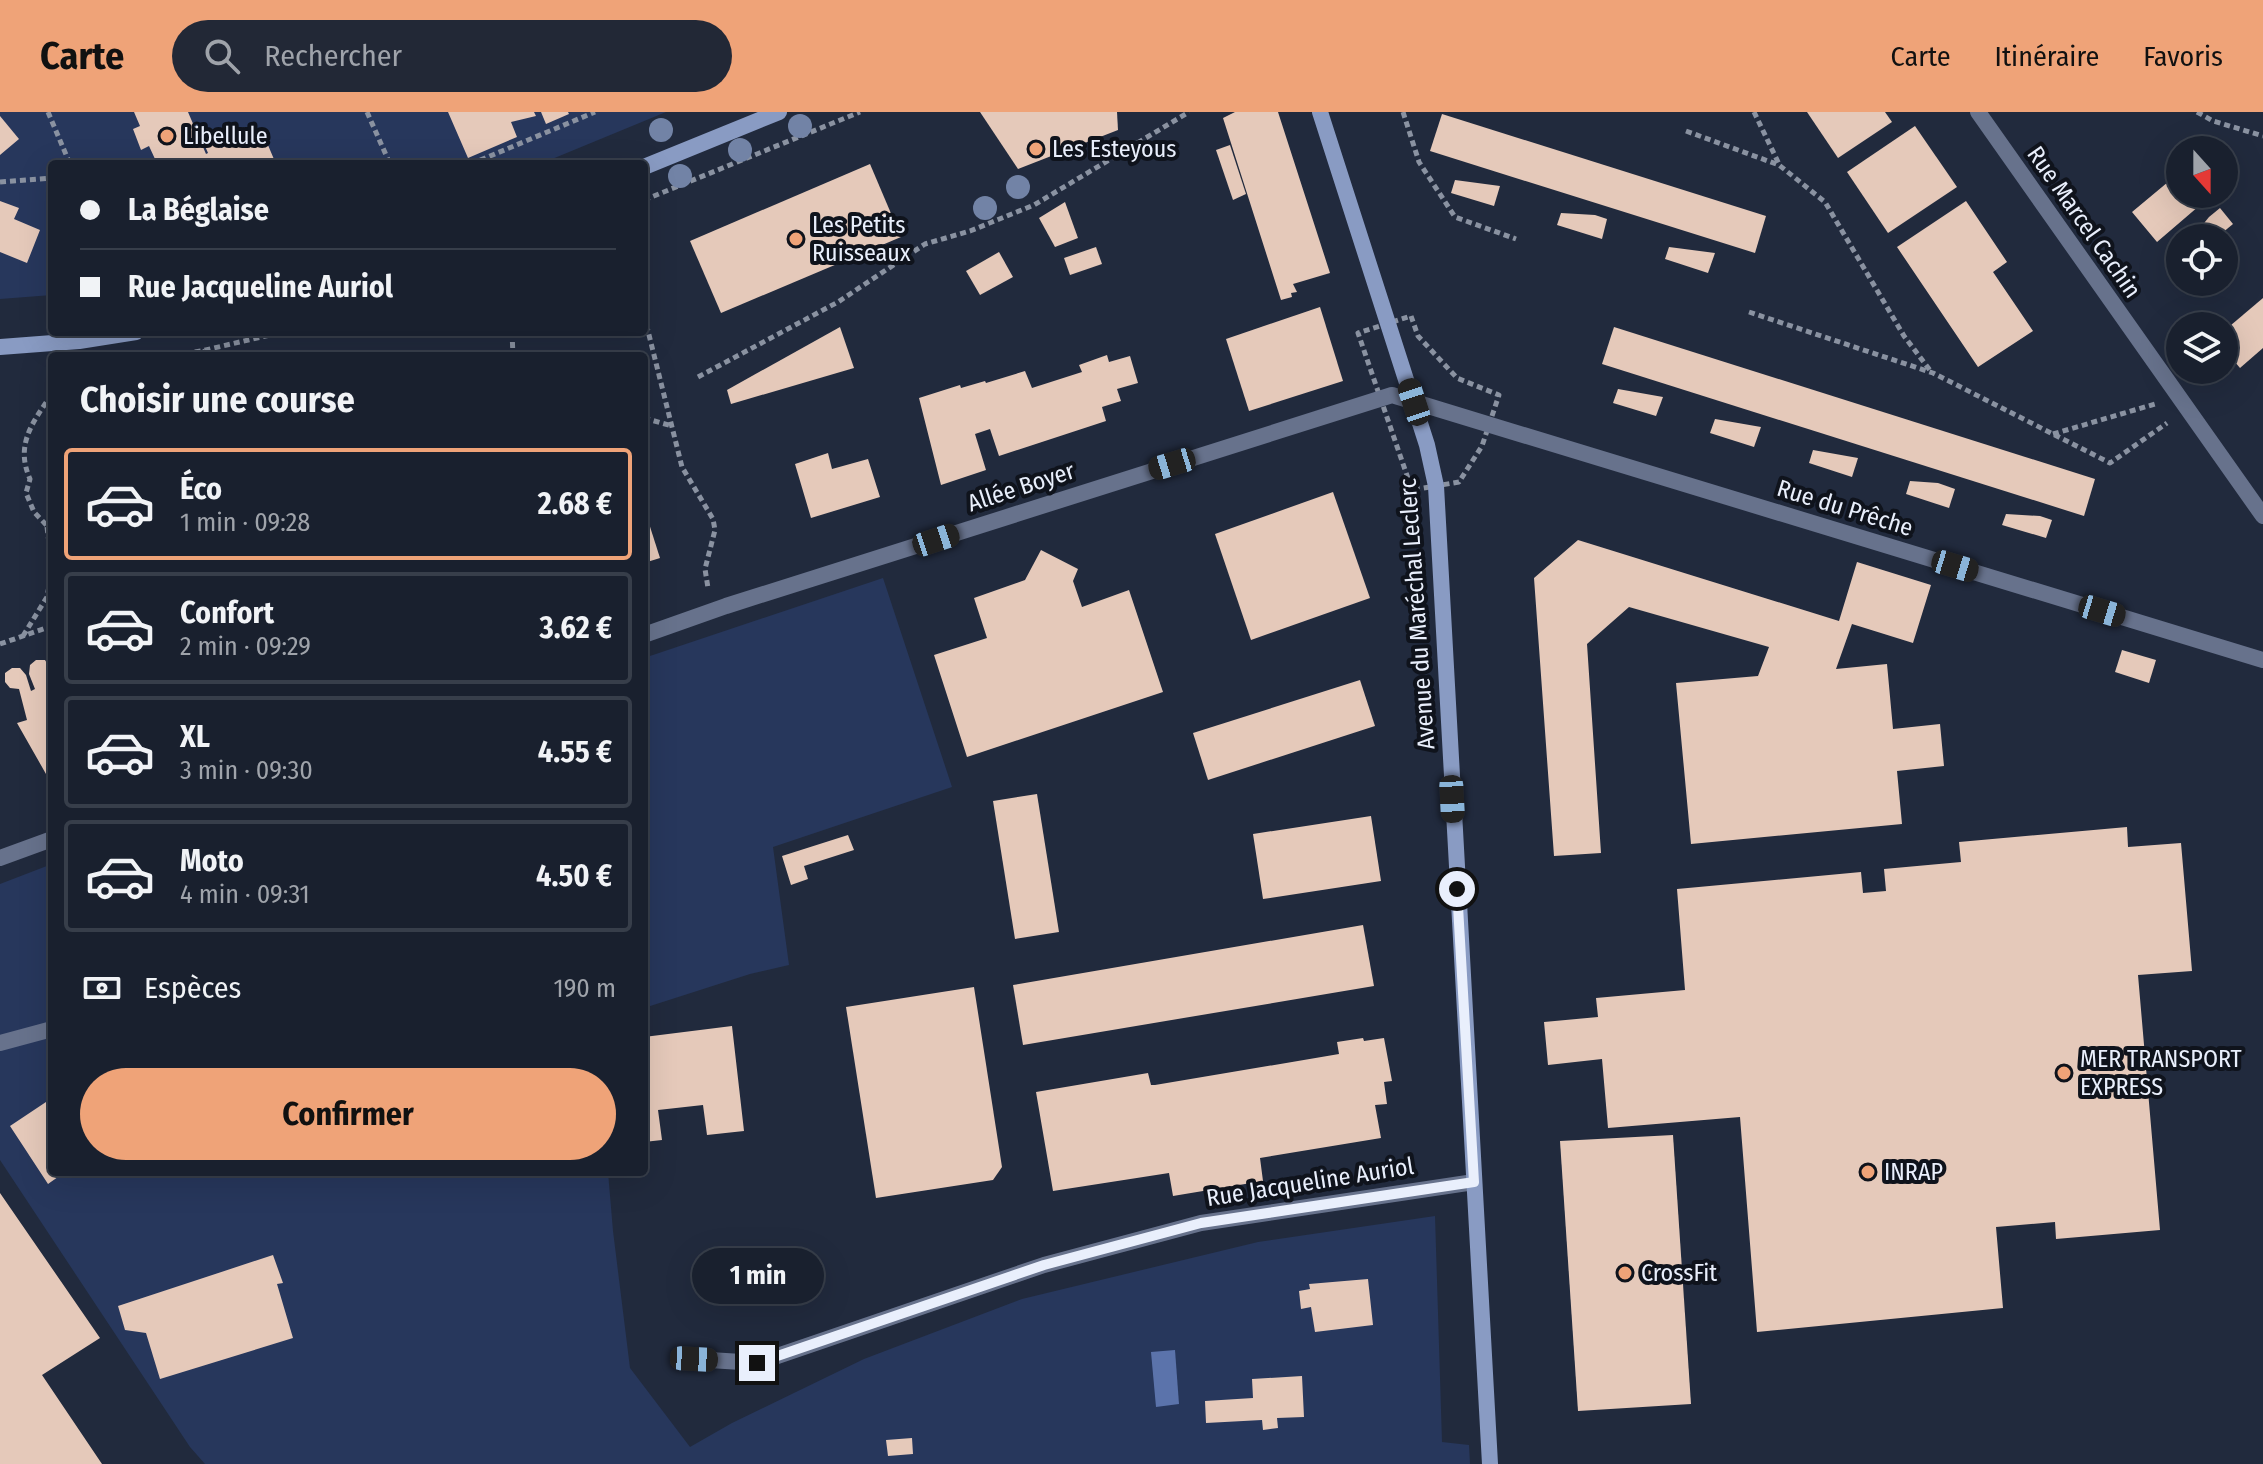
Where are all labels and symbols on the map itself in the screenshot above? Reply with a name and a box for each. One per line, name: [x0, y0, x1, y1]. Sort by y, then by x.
place label: Libellule: [183, 122, 268, 150]
marker: Libellule: [158, 127, 176, 145]
place label: Les Esteyous: [1052, 135, 1177, 163]
north arrow: [2166, 136, 2238, 208]
marker: Les Esteyous: [1027, 140, 1045, 158]
street label: Rue Marcel Cachin: [2021, 141, 2147, 303]
place label: Les Petits Ruisseaux: [812, 211, 911, 267]
marker: Les Petits Ruisseaux: [787, 230, 805, 248]
car: [1395, 375, 1433, 429]
car: [1146, 446, 1198, 482]
street label: Allée Boyer: [964, 456, 1079, 517]
street label: Rue du Prêche: [1774, 474, 1916, 542]
street label: Avenue du Maréchal Leclerc: [1394, 477, 1440, 751]
car: [909, 521, 963, 559]
car: [1929, 548, 1981, 584]
car: [2076, 593, 2128, 629]
car: [1439, 774, 1465, 824]
route start: [1439, 871, 1475, 907]
place label: MER TRANSPORT EXPRESS: [2080, 1045, 2242, 1101]
marker: MER TRANSPORT EXPRESS: [2055, 1064, 2073, 1082]
street label: Rue Jacqueline Auriol: [1204, 1152, 1416, 1212]
place label: INRAP: [1884, 1158, 1943, 1186]
marker: INRAP: [1859, 1163, 1877, 1181]
callout: 1 min: [691, 1247, 823, 1303]
place label: CrossFit: [1641, 1259, 1717, 1287]
marker: CrossFit: [1616, 1264, 1634, 1282]
route end: [739, 1345, 775, 1381]
car: [669, 1346, 719, 1372]

